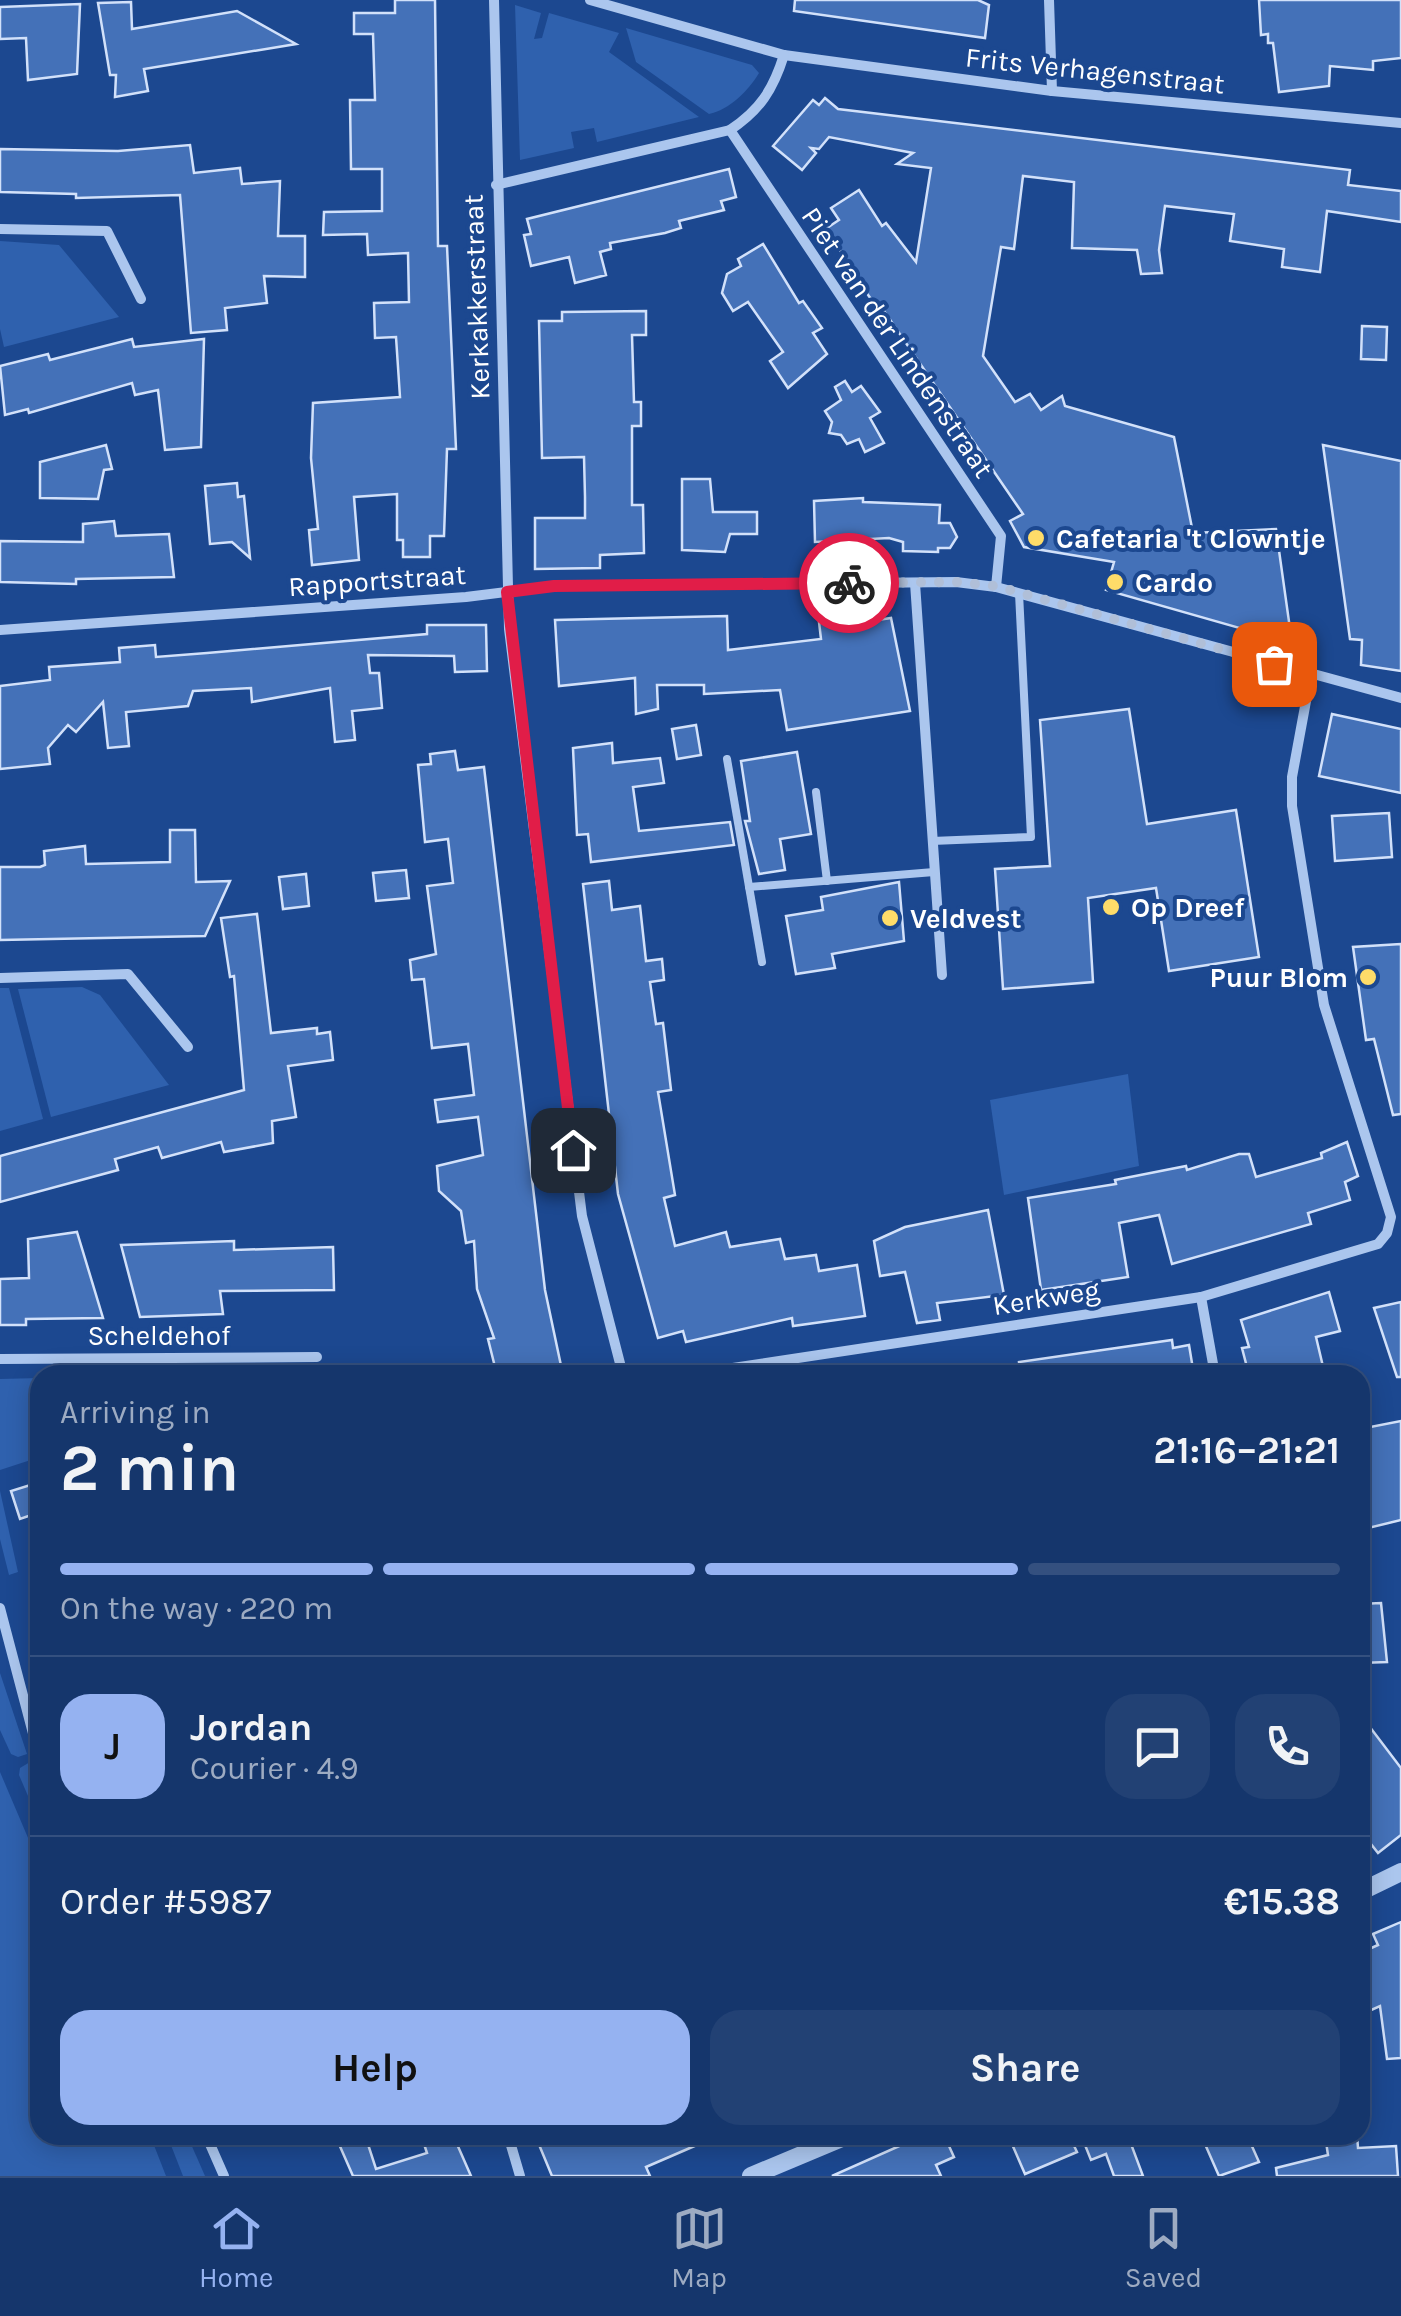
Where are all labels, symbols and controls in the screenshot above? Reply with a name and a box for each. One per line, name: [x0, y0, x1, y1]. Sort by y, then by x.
street label: Frits Verhagenstraat: [964, 40, 1226, 101]
street label: Kerkakkerstraat: [456, 194, 497, 400]
street label: Piet van der Lindenstraat: [795, 201, 1000, 484]
place label: Cafetaria 't Clowntje: [1056, 522, 1326, 555]
marker: Cafetaria 't Clowntje: [1025, 527, 1047, 549]
courier: [799, 533, 899, 633]
icon: bike: [822, 556, 877, 611]
street label: Rapportstraat: [287, 558, 467, 603]
place label: Cardo: [1135, 566, 1213, 599]
marker: Cardo: [1104, 571, 1126, 593]
pin: [1232, 622, 1317, 707]
icon: bag: [1247, 637, 1302, 692]
place label: Op Dreef: [1131, 891, 1245, 924]
marker: Op Dreef: [1100, 896, 1122, 918]
place label: Veldvest: [910, 902, 1022, 935]
marker: Veldvest: [879, 907, 901, 929]
place label: Puur Blom: [1209, 961, 1348, 994]
marker: Puur Blom: [1357, 966, 1379, 988]
pin: [531, 1108, 616, 1193]
icon: home: [546, 1123, 601, 1178]
street label: Kerkweg: [990, 1273, 1102, 1322]
street label: Scheldehof: [87, 1319, 231, 1352]
text: Arriving in: [60, 1394, 211, 1431]
text: 21:16–21:21: [1153, 1428, 1340, 1473]
text: 2 min: [60, 1430, 239, 1506]
text: On the way · 220 m: [60, 1590, 333, 1627]
button: chat: [1105, 1694, 1210, 1799]
button: phone: [1235, 1694, 1340, 1799]
text: Jordan: [190, 1705, 313, 1750]
text: J: [104, 1724, 121, 1769]
text: Courier · 4.9: [190, 1750, 359, 1787]
text: Order #5987: [60, 1879, 272, 1924]
text: €15.38: [1224, 1879, 1340, 1924]
button: Help: [60, 2010, 690, 2125]
button: Share: [710, 2010, 1340, 2125]
tab: Home: [199, 2201, 274, 2294]
tab: Map: [671, 2201, 727, 2294]
tab: Saved: [1125, 2201, 1202, 2294]

